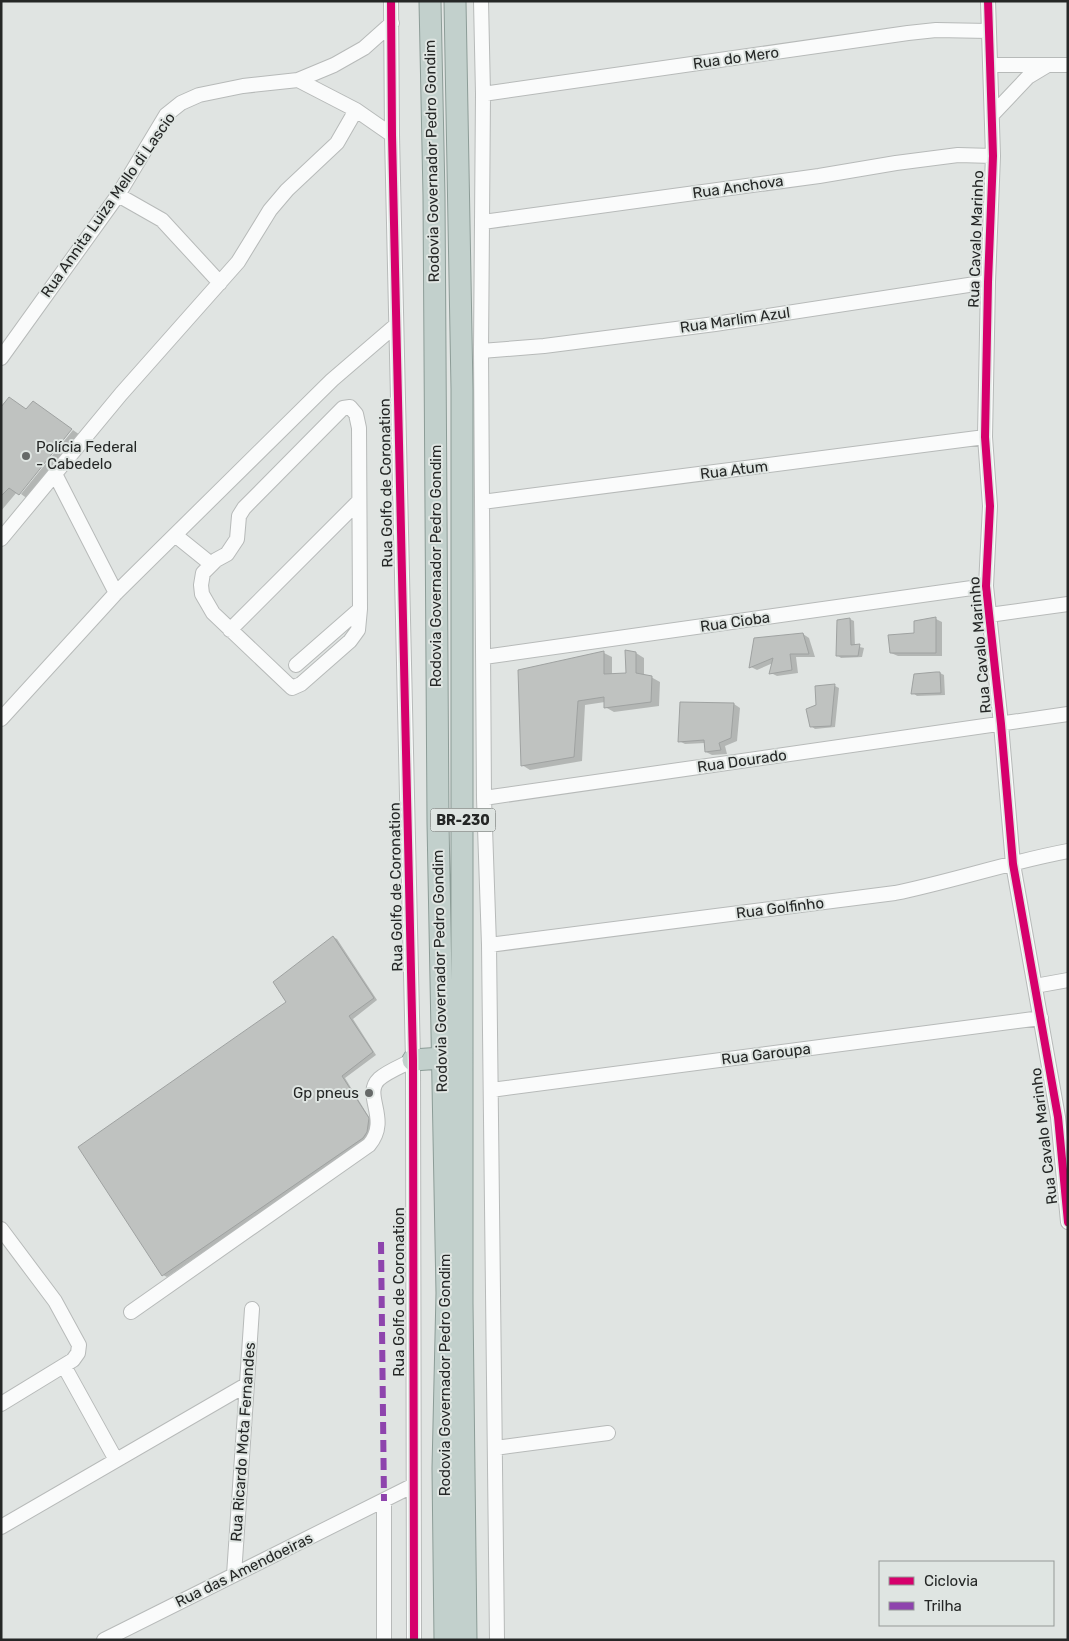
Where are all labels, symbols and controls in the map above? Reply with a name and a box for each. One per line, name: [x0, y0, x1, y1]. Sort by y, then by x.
street label: Rodovia Governador Pedro Gondim: [421, 40, 443, 282]
street label: Rua do Mero: [692, 43, 780, 73]
street label: Rua Annita Luiza Mello di Lascio: [37, 109, 179, 301]
street label: Rua Cavalo Marinho: [965, 170, 987, 308]
street label: Rua Anchova: [691, 172, 785, 202]
street label: Rua Marlim Azul: [679, 303, 791, 337]
street label: Rua Golfo de Coronation: [376, 398, 396, 568]
place label: Polícia Federal - Cabedelo: [36, 438, 137, 473]
street label: Rodovia Governador Pedro Gondim: [427, 445, 445, 687]
marker: Polícia Federal - Cabedelo: [20, 450, 32, 462]
street label: Rua Atum: [699, 457, 769, 483]
street label: Rua Cavalo Marinho: [965, 576, 995, 714]
street label: Rua Cioba: [699, 608, 771, 636]
street label: Rua Dourado: [696, 746, 788, 776]
street label: Rua Golfo de Coronation: [386, 802, 406, 972]
road number: BR-230: [430, 808, 496, 832]
street label: Rodovia Governador Pedro Gondim: [429, 850, 451, 1092]
street label: Rua Golfinho: [735, 894, 825, 922]
street label: Rua Garoupa: [720, 1040, 812, 1068]
street label: Rua Cavalo Marinho: [1027, 1067, 1061, 1205]
place label: Gp pneus: [293, 1084, 359, 1102]
marker: Gp pneus: [363, 1087, 375, 1099]
street label: Rua Golfo de Coronation: [390, 1207, 408, 1377]
street label: Rodovia Governador Pedro Gondim: [436, 1254, 454, 1496]
street label: Rua Ricardo Mota Fernandes: [227, 1341, 259, 1542]
street label: Rua das Amendoeiras: [172, 1529, 316, 1611]
legend: [879, 1561, 1054, 1626]
text: Ciclovia: [924, 1572, 978, 1590]
text: Trilha: [924, 1597, 962, 1615]

